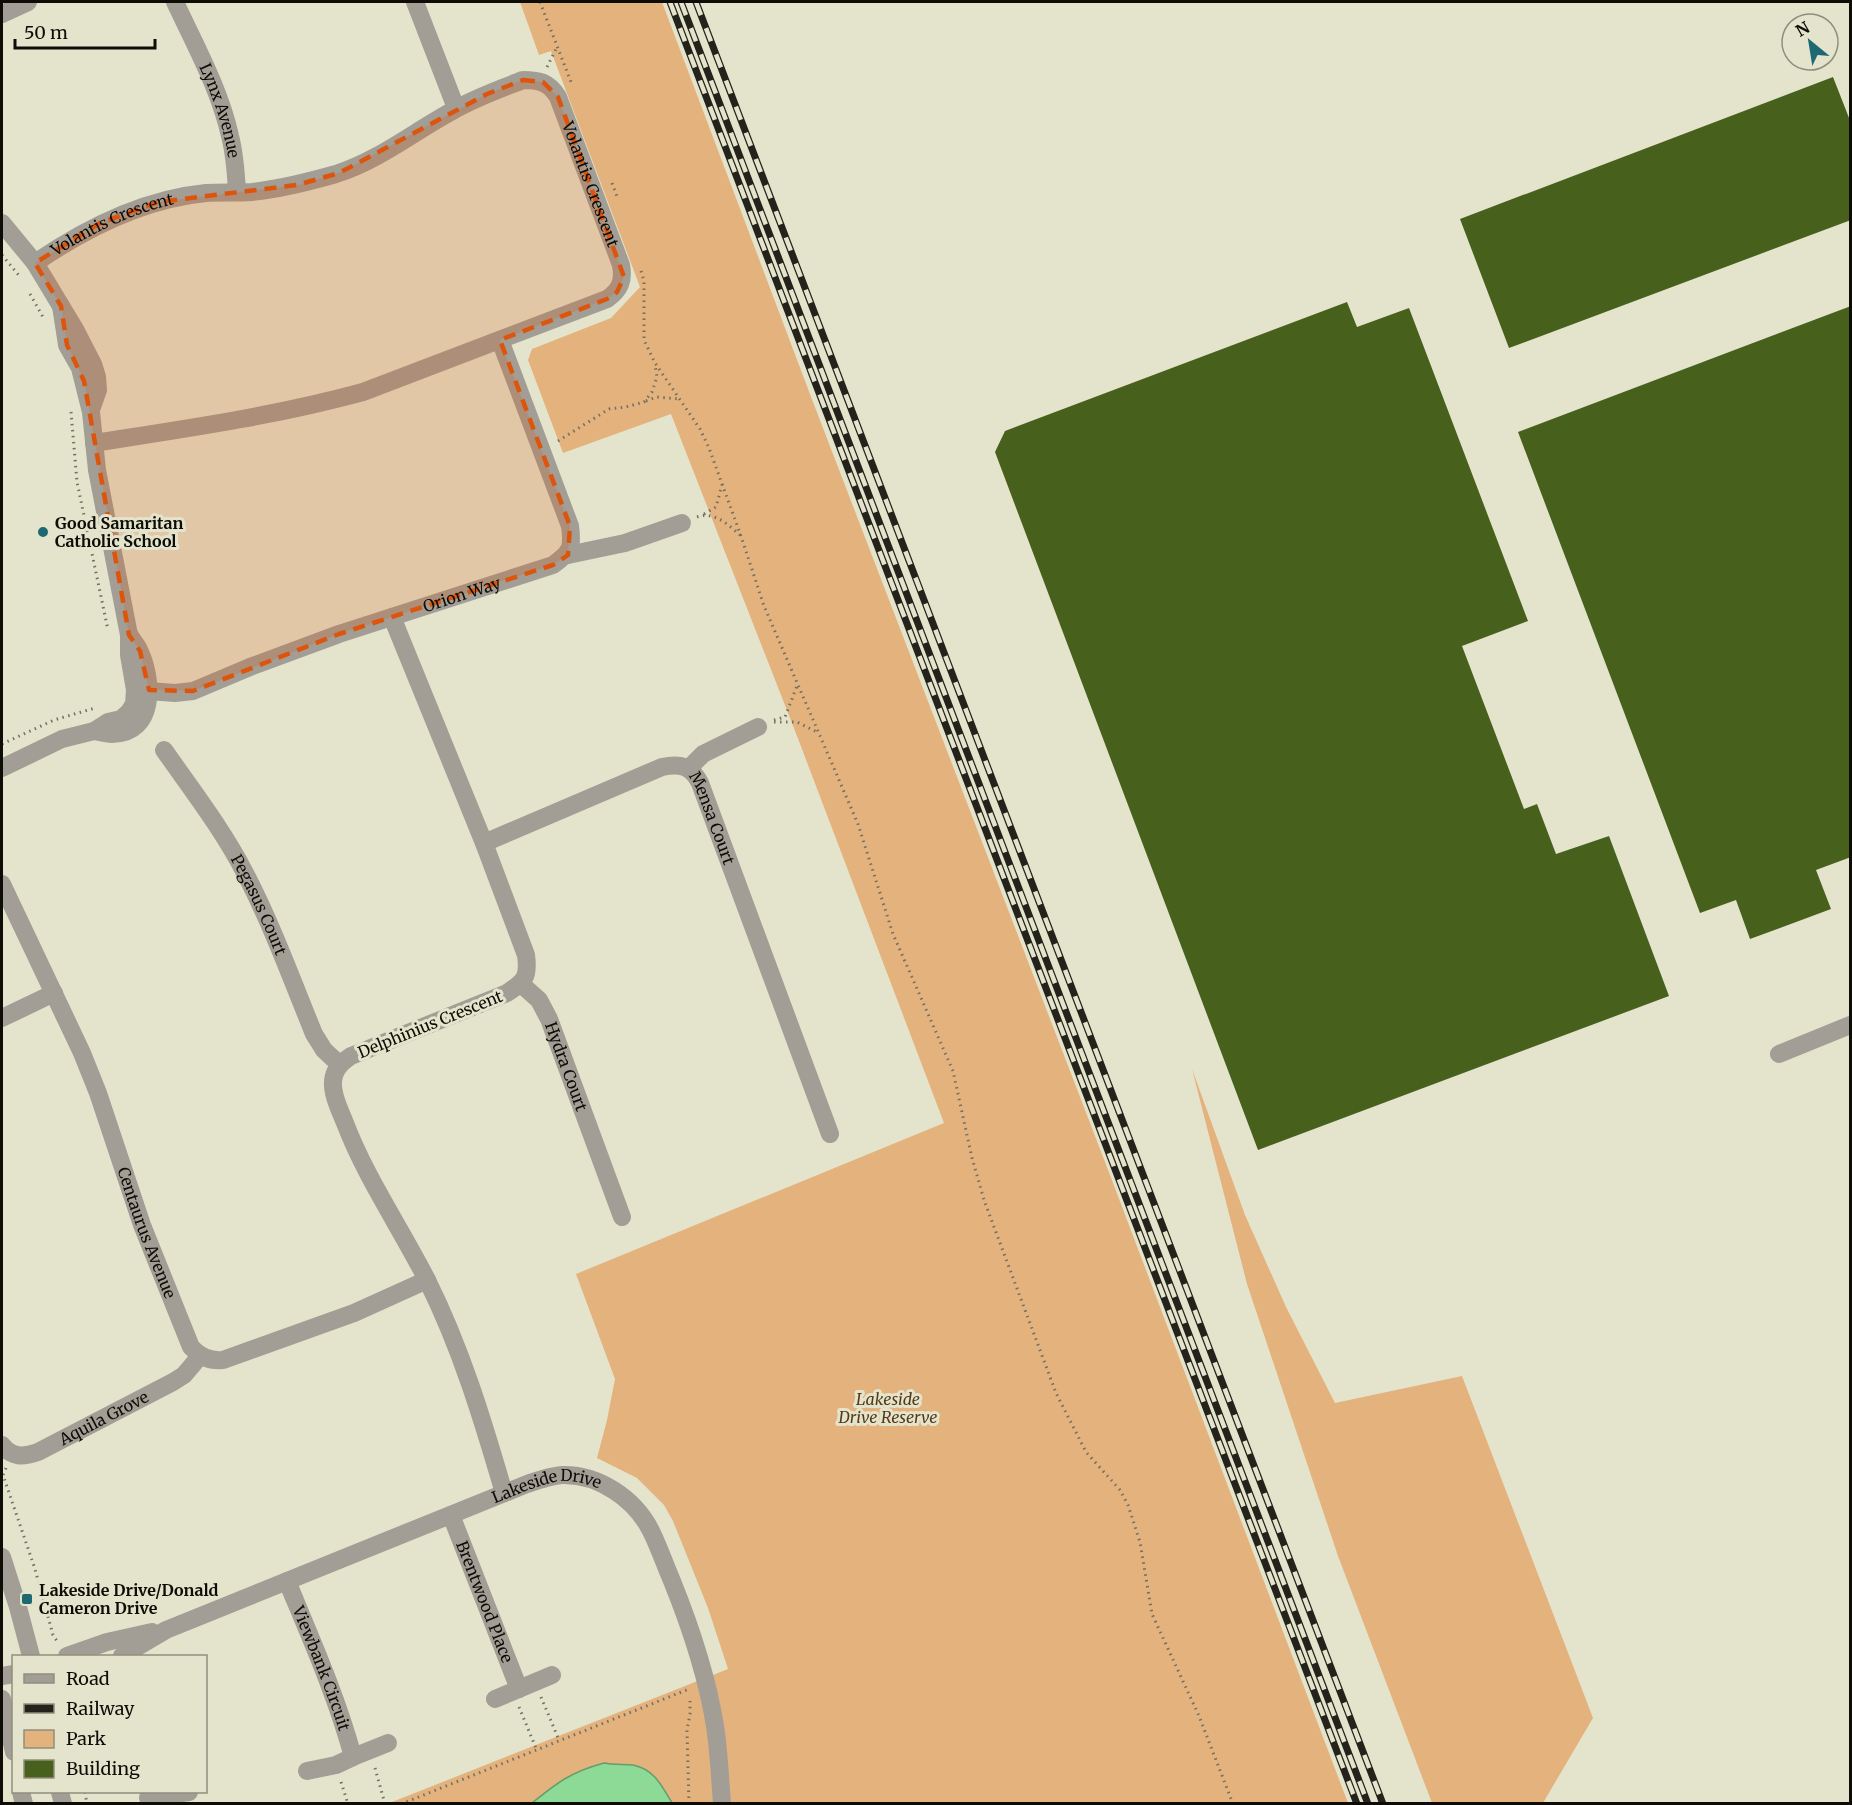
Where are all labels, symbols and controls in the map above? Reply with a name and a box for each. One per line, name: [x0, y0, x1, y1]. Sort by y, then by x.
scale bar: [15, 12, 154, 50]
north arrow: [1780, 12, 1840, 72]
text: N: [1792, 17, 1813, 41]
text: 50 m: [24, 21, 68, 44]
street label: Lynx Avenue: [195, 60, 244, 159]
street label: Volantis Crescent: [558, 118, 624, 250]
street label: Volantis Crescent: [46, 188, 176, 261]
place label: Good Samaritan Catholic School: [55, 513, 183, 551]
marker: Good Samaritan Catholic School: [36, 525, 50, 539]
street label: Orion Way: [420, 572, 504, 616]
street label: Mensa Court: [685, 767, 740, 868]
street label: Pegasus Court: [227, 851, 291, 959]
street label: Delphinius Crescent: [355, 986, 506, 1062]
street label: Hydra Court: [541, 1019, 592, 1114]
street label: Centaurus Avenue: [113, 1164, 180, 1301]
street label: Aquila Grove: [55, 1386, 152, 1450]
park label: Lakeside Drive Reserve: [838, 1389, 937, 1427]
street label: Lakeside Drive: [489, 1465, 605, 1507]
street label: Brentwood Place: [452, 1538, 518, 1665]
place label: Lakeside Drive/Donald Cameron Drive: [39, 1580, 219, 1618]
marker: Lakeside Drive/Donald Cameron Drive: [20, 1592, 34, 1606]
street label: Viewbank Circuit: [288, 1602, 355, 1734]
legend: [12, 1655, 207, 1793]
text: Road: [66, 1667, 110, 1690]
text: Railway: [66, 1697, 135, 1720]
text: Park: [66, 1727, 107, 1750]
text: Building: [66, 1757, 140, 1780]

